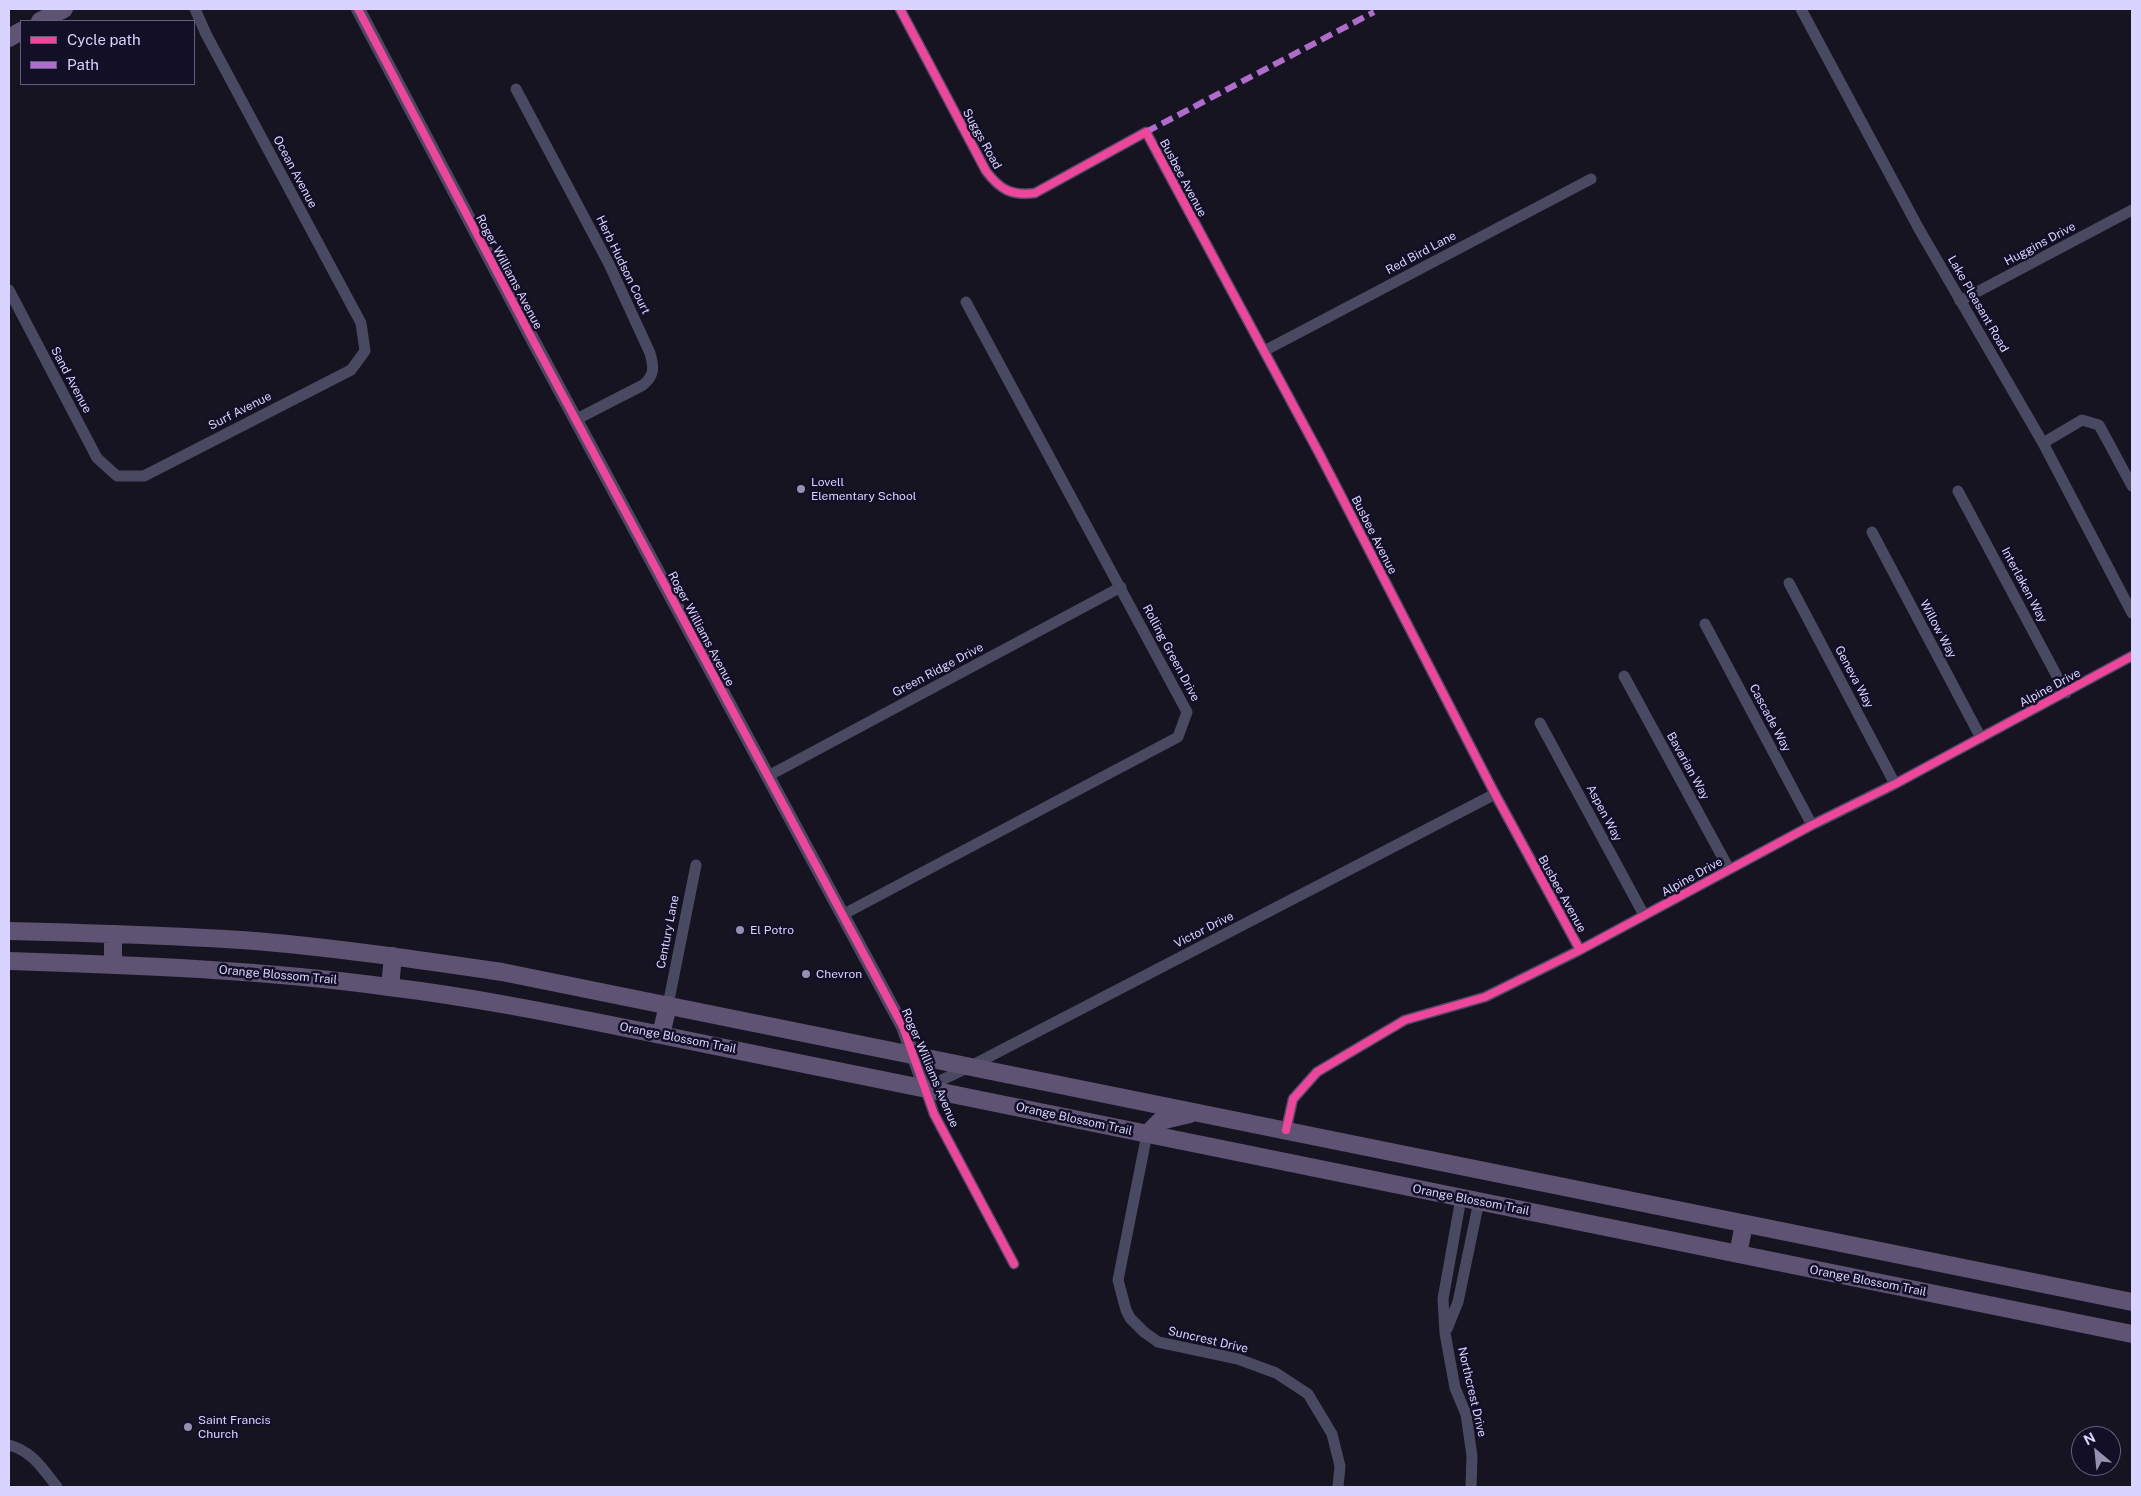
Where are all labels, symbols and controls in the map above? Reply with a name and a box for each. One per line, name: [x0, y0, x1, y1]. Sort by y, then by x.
legend: [20, 20, 195, 85]
text: Cycle path: [67, 31, 141, 48]
text: Path: [67, 56, 99, 73]
street label: Suggs Road: [959, 106, 1005, 172]
street label: Ocean Avenue: [270, 133, 320, 211]
street label: Busbee Avenue: [1156, 137, 1210, 219]
street label: Roger Williams Avenue: [473, 212, 545, 332]
street label: Herb Hudson Court: [593, 213, 653, 317]
street label: Huggins Drive: [2002, 219, 2078, 269]
street label: Red Bird Lane: [1383, 228, 1459, 278]
street label: Lake Pleasant Road: [1944, 253, 2012, 355]
street label: Sand Avenue: [48, 344, 94, 416]
street label: Surf Avenue: [206, 389, 274, 433]
place label: Lovell Elementary School: [811, 475, 916, 503]
marker: Lovell Elementary School: [795, 483, 807, 495]
street label: Busbee Avenue: [1348, 493, 1400, 577]
street label: Interlaken Way: [1998, 545, 2050, 625]
street label: Roger Williams Avenue: [665, 569, 737, 689]
street label: Willow Way: [1917, 597, 1959, 661]
street label: Rolling Green Drive: [1139, 602, 1203, 704]
street label: Green Ridge Drive: [890, 640, 986, 700]
street label: Geneva Way: [1832, 643, 1876, 711]
street label: Alpine Drive: [2017, 666, 2083, 710]
street label: Cascade Way: [1746, 682, 1794, 754]
street label: Bavarian Way: [1664, 730, 1712, 802]
street label: Aspen Way: [1583, 782, 1625, 844]
street label: Busbee Avenue: [1535, 853, 1589, 935]
street label: Alpine Drive: [1659, 854, 1725, 900]
street label: Century Lane: [654, 894, 682, 970]
street label: Victor Drive: [1172, 909, 1236, 951]
place label: El Potro: [750, 923, 794, 937]
marker: El Potro: [734, 924, 746, 936]
street label: Orange Blossom Trail: [218, 963, 338, 987]
place label: Chevron: [816, 967, 862, 981]
marker: Chevron: [800, 968, 812, 980]
street label: Roger Williams Avenue: [898, 1006, 962, 1130]
street label: Orange Blossom Trail: [618, 1020, 738, 1056]
street label: Orange Blossom Trail: [1014, 1100, 1134, 1138]
street label: Orange Blossom Trail: [1411, 1182, 1531, 1218]
street label: Orange Blossom Trail: [1808, 1263, 1928, 1299]
street label: Suncrest Drive: [1166, 1324, 1250, 1356]
street label: Northcrest Drive: [1455, 1346, 1489, 1438]
place label: Saint Francis Church: [198, 1413, 271, 1441]
marker: Saint Francis Church: [182, 1421, 194, 1433]
north arrow: [2071, 1426, 2121, 1476]
text: N: [2081, 1429, 2098, 1448]

